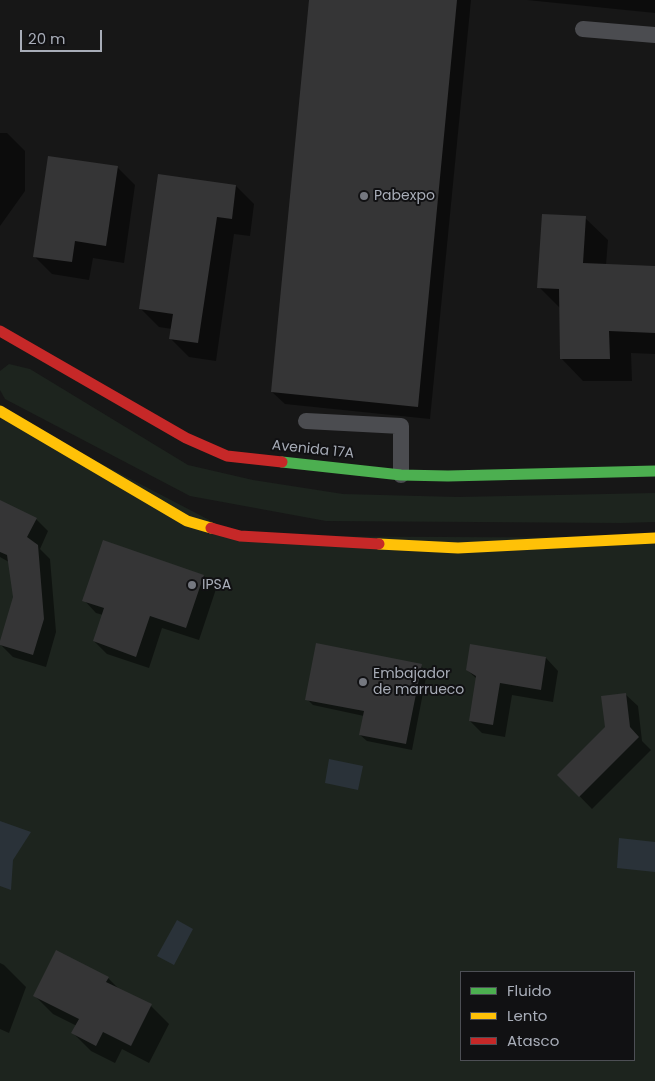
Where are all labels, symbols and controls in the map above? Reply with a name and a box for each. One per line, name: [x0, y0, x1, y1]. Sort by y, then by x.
scale bar: [22, 20, 105, 52]
text: 20 m: [28, 28, 66, 49]
place label: Pabexpo: [374, 188, 435, 204]
marker: Pabexpo: [358, 190, 370, 202]
street label: Avenida 17A: [271, 437, 355, 463]
place label: IPSA: [202, 577, 231, 593]
marker: IPSA: [186, 579, 198, 591]
place label: Embajador de marrueco: [373, 666, 464, 699]
marker: Embajador de marrueco: [357, 676, 369, 688]
legend: [460, 971, 635, 1061]
text: Fluido: [507, 980, 551, 1001]
text: Lento: [507, 1005, 547, 1026]
text: Atasco: [507, 1030, 559, 1051]

